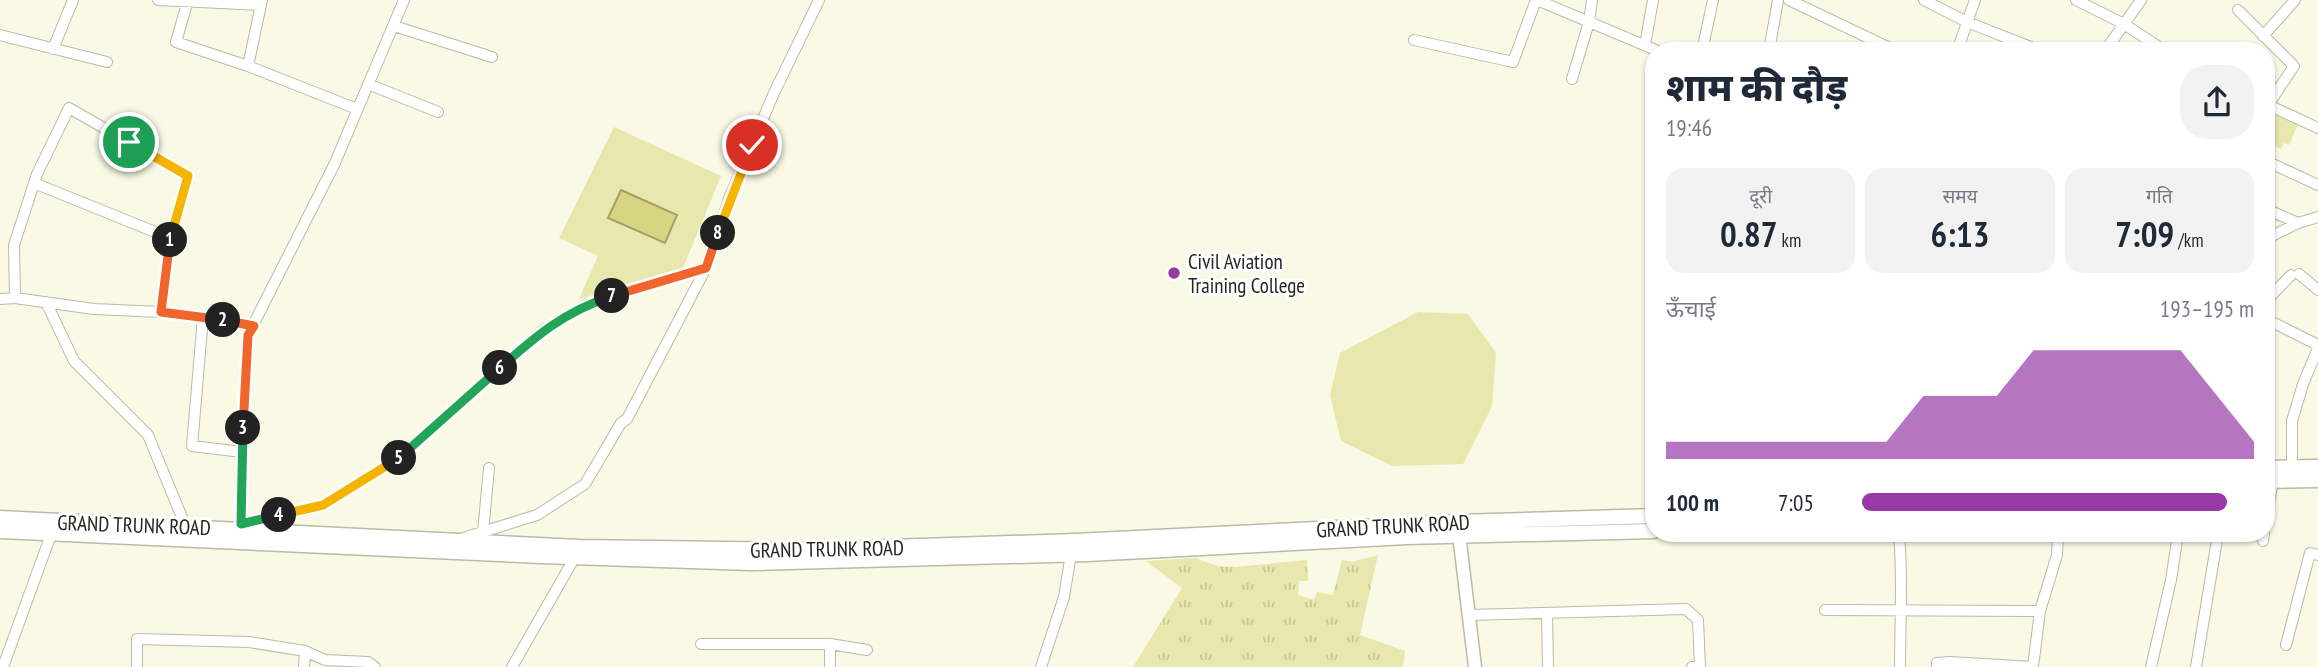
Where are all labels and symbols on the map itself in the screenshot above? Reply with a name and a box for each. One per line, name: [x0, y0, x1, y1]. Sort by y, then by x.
pin: [99, 112, 159, 172]
pin: [722, 115, 782, 175]
pin: 8: [700, 216, 736, 250]
pin: 1: [152, 222, 188, 258]
place label: Civil Aviation Training College: [1188, 248, 1305, 299]
marker: Civil Aviation Training College: [1166, 265, 1182, 281]
pin: 7: [594, 278, 630, 314]
pin: 2: [206, 302, 241, 338]
pin: 6: [482, 350, 518, 386]
pin: 3: [226, 410, 260, 446]
pin: 5: [382, 440, 416, 476]
pin: 4: [262, 498, 296, 532]
street label: GRAND TRUNK ROAD: [1316, 508, 1470, 544]
street label: GRAND TRUNK ROAD: [57, 509, 211, 541]
street label: GRAND TRUNK ROAD: [750, 534, 904, 564]

